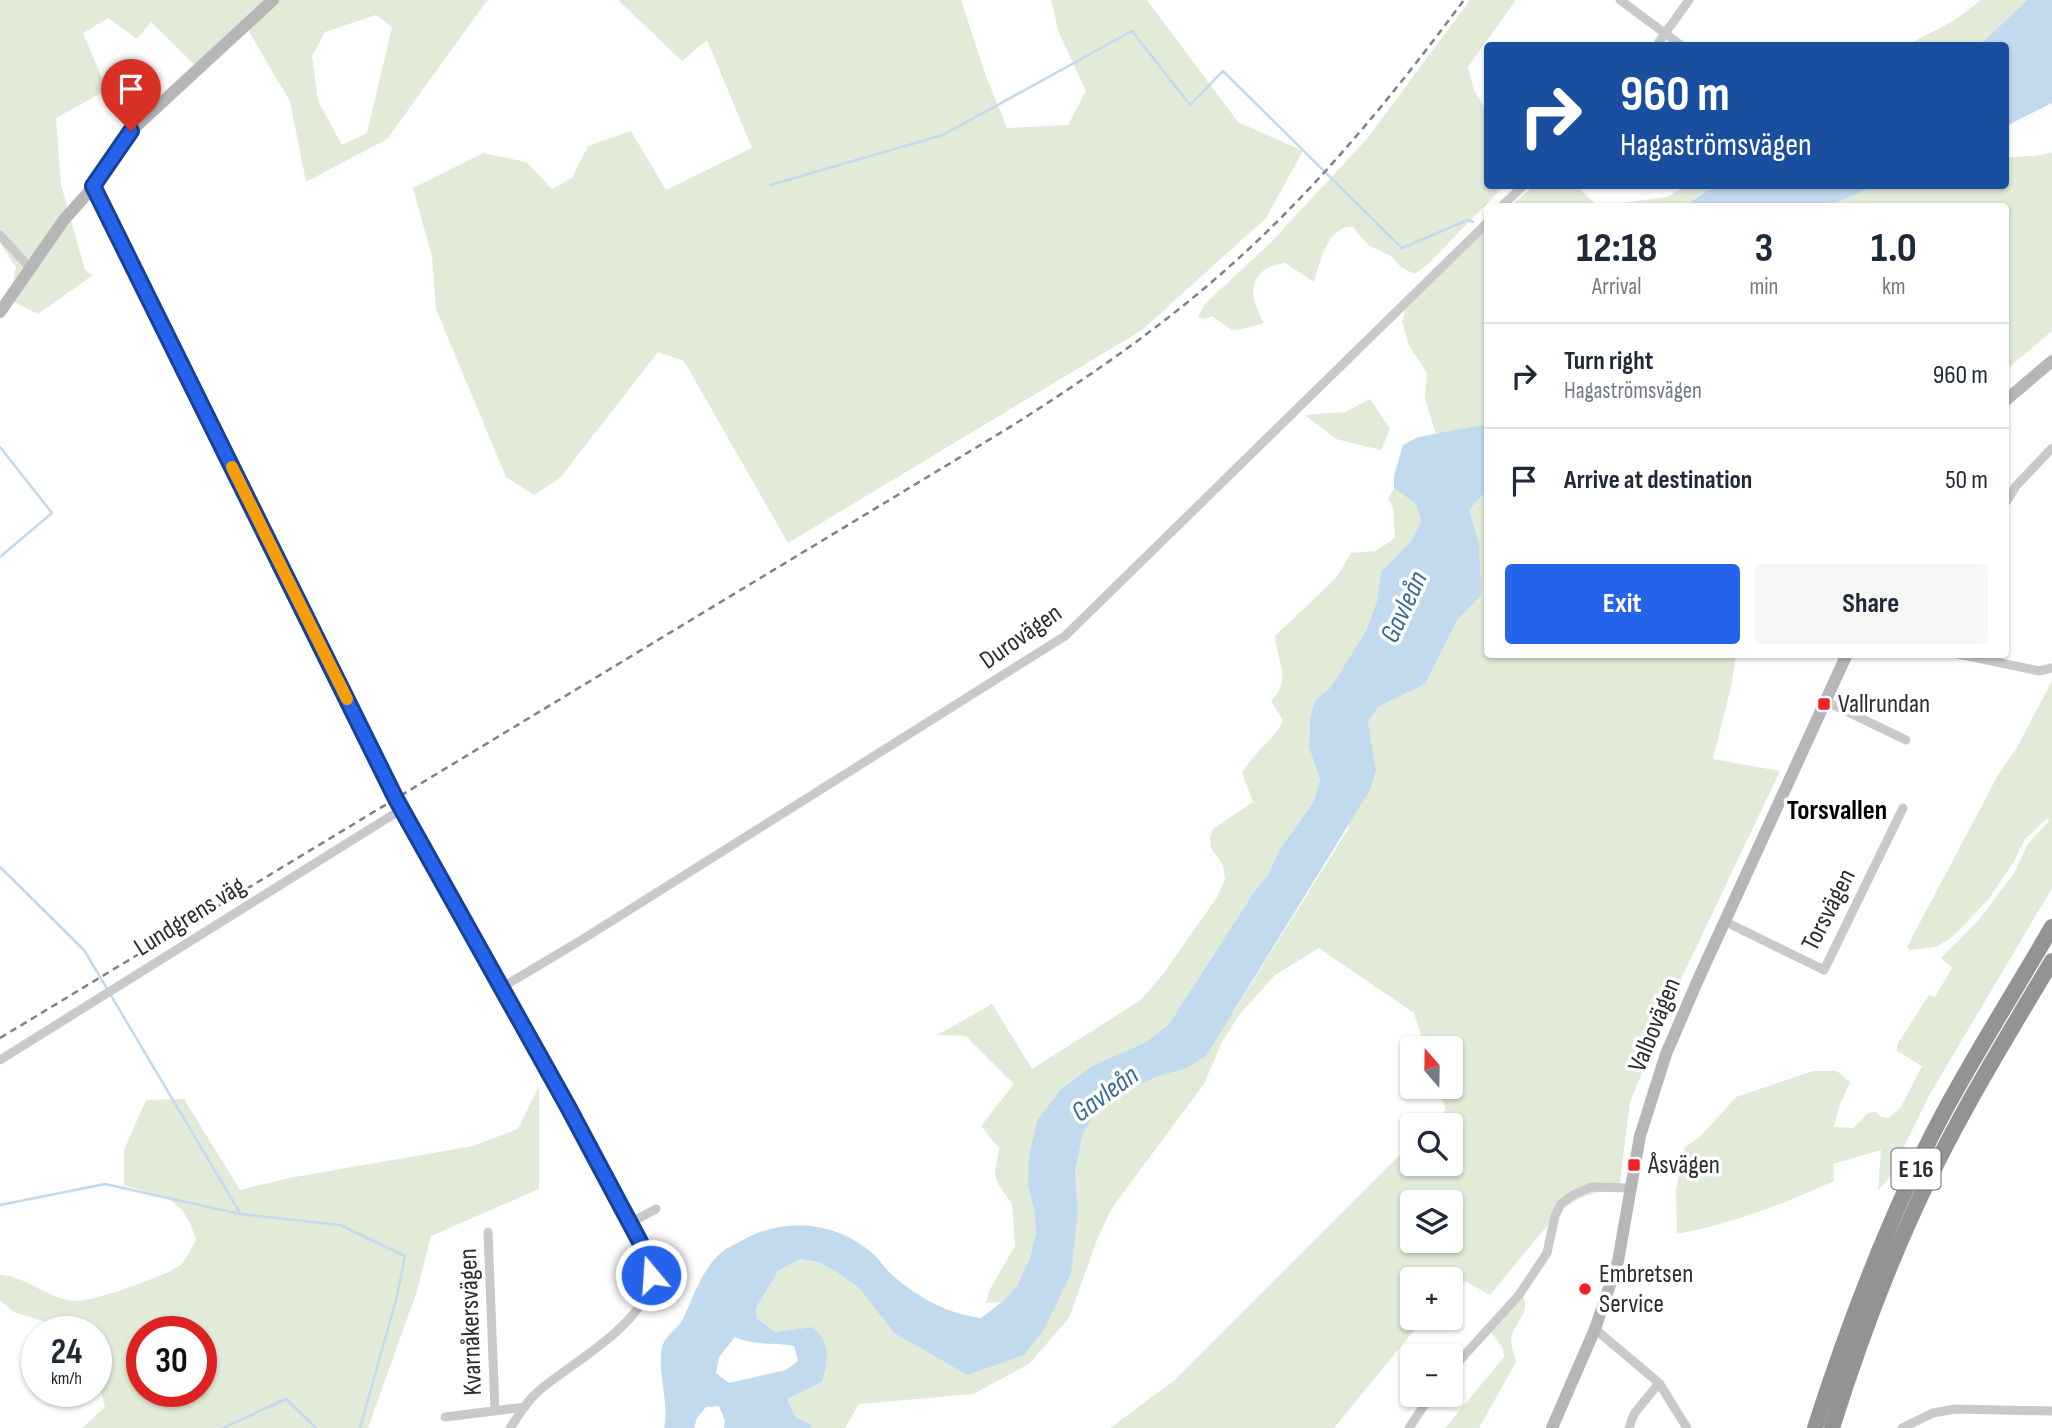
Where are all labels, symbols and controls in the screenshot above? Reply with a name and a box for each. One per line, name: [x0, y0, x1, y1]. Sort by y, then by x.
pin: [101, 59, 161, 131]
text: 960 m: [1620, 66, 1730, 125]
icon: arrive: [112, 70, 150, 108]
icon: right: [1505, 70, 1596, 161]
text: Hagaströmsvägen: [1620, 126, 1812, 165]
text: 12:18: [1576, 223, 1657, 274]
text: 3: [1755, 223, 1773, 274]
text: 1.0: [1871, 223, 1917, 274]
text: Arrival: [1592, 273, 1641, 301]
text: min: [1750, 273, 1778, 301]
text: km: [1882, 273, 1905, 301]
text: Turn right: [1564, 346, 1653, 377]
icon: right: [1505, 357, 1543, 395]
text: 960 m: [1933, 360, 1988, 391]
text: Hagaströmsvägen: [1564, 377, 1702, 405]
icon: arrive: [1505, 462, 1543, 500]
text: Arrive at destination: [1564, 465, 1752, 496]
text: 50 m: [1945, 465, 1988, 496]
button: Exit: [1505, 564, 1740, 644]
button: Share: [1754, 564, 1988, 644]
water label: Gavleån: [1373, 566, 1435, 648]
street label: Durovägen: [974, 598, 1068, 676]
place label: Vallrundan: [1838, 689, 1930, 720]
marker: Vallrundan: [1816, 696, 1832, 712]
district label: Torsvallen: [1787, 794, 1887, 827]
street label: Torsvägen: [1795, 864, 1863, 956]
street label: Lundgrens väg: [129, 871, 251, 963]
street label: Valbovägen: [1622, 973, 1688, 1077]
north arrow: [1400, 1036, 1463, 1099]
map controls: [1400, 1036, 1463, 1407]
water label: Gavleån: [1065, 1059, 1145, 1129]
button: search: [1400, 1113, 1463, 1176]
road number: E 16: [1892, 1148, 1940, 1190]
place label: Åsvägen: [1647, 1150, 1720, 1181]
marker: Åsvägen: [1626, 1157, 1642, 1173]
button: layers: [1400, 1190, 1463, 1253]
position arrow: [614, 1238, 688, 1312]
street label: Kvarnåkersvägen: [453, 1248, 489, 1396]
place label: Embretsen Service: [1599, 1259, 1693, 1320]
button: +: [1400, 1267, 1463, 1330]
marker: Embretsen Service: [1577, 1281, 1593, 1297]
speed limit sign: 30: [126, 1316, 217, 1407]
text: 24: [51, 1331, 82, 1374]
button: −: [1400, 1344, 1463, 1407]
text: km/h: [51, 1368, 82, 1389]

